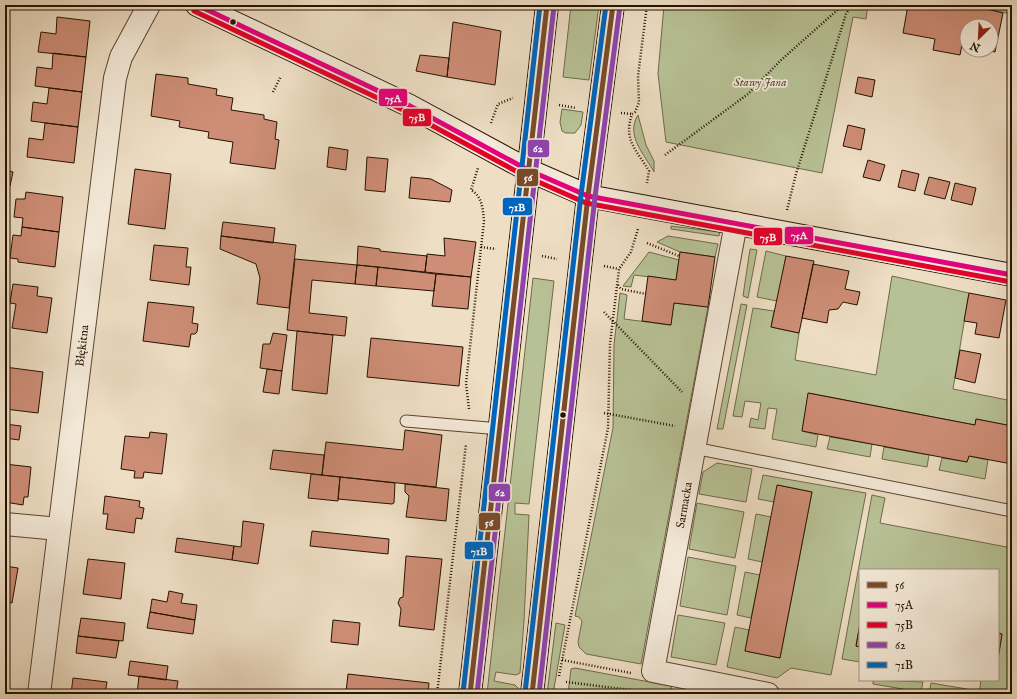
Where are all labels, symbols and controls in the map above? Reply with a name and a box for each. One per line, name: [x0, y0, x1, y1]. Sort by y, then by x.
unlabelled marker: [228, 17, 238, 27]
north arrow: [959, 18, 999, 58]
text: N: [968, 38, 983, 55]
park label: Stawy Jana: [733, 75, 787, 90]
line badge: 75A: [378, 88, 408, 107]
text: 75A: [385, 92, 402, 106]
line badge: 75B: [402, 108, 432, 127]
text: 75B: [409, 111, 426, 125]
line badge: 62: [527, 139, 550, 158]
text: 62: [533, 142, 544, 156]
line badge: 56: [516, 168, 539, 187]
text: 56: [524, 171, 534, 185]
line badge: 71B: [502, 197, 533, 216]
text: 71B: [509, 201, 526, 215]
line badge: 75A: [784, 226, 814, 245]
line badge: 75B: [753, 227, 783, 246]
text: 75A: [791, 229, 808, 243]
text: 75B: [760, 231, 777, 245]
street label: Błękitna: [72, 323, 93, 367]
unlabelled marker: [558, 410, 568, 420]
street label: Sarmacka: [673, 480, 696, 530]
line badge: 62: [488, 483, 511, 502]
text: 62: [495, 486, 506, 500]
line badge: 56: [478, 512, 501, 531]
text: 56: [485, 516, 495, 530]
line badge: 71B: [464, 541, 494, 560]
text: 71B: [471, 545, 488, 559]
legend: [859, 569, 999, 681]
text: 56: [895, 578, 905, 593]
text: 75A: [895, 598, 914, 613]
text: 75B: [895, 618, 913, 633]
text: 62: [895, 638, 906, 653]
text: 71B: [895, 658, 913, 673]

